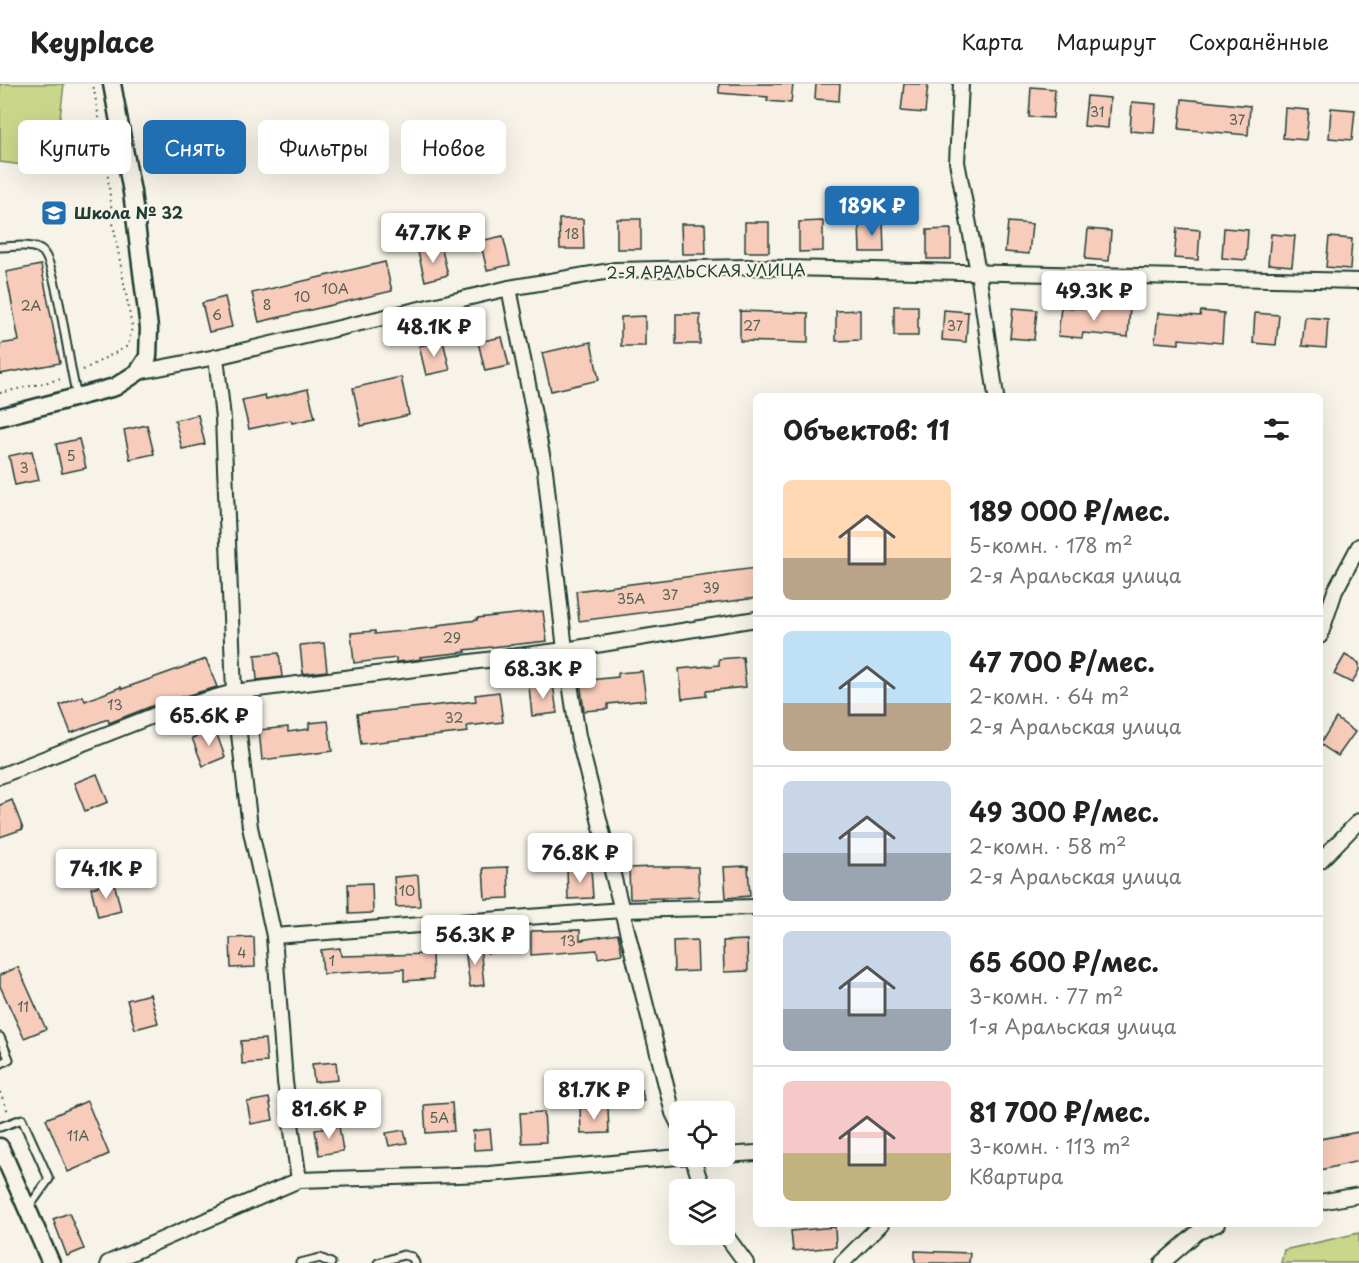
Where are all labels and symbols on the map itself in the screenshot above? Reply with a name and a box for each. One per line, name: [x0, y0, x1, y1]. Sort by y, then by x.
house number: 31: [1090, 101, 1104, 122]
house number: 37: [1229, 109, 1246, 130]
pin: 189K ₽: [823, 186, 921, 237]
school or university icon: Школа № 32: [39, 198, 69, 228]
place label: Школа № 32: [74, 200, 183, 224]
pin: 47.7K ₽: [378, 213, 488, 264]
house number: 18: [564, 223, 580, 244]
street label: 2-Я АРАЛЬСКАЯ УЛИЦА: [606, 256, 806, 284]
pin: 49.3K ₽: [1039, 271, 1149, 322]
house number: 10А: [321, 278, 349, 299]
house number: 10: [294, 286, 310, 307]
house number: 8: [263, 294, 271, 315]
house number: 2А: [21, 295, 42, 316]
house number: 6: [212, 304, 222, 325]
pin: 48.1K ₽: [379, 307, 489, 358]
house number: 27: [743, 315, 761, 336]
house number: 37: [947, 315, 964, 336]
house number: 5: [66, 445, 76, 466]
house number: 3: [19, 457, 29, 478]
house number: 39: [702, 577, 720, 598]
house number: 37: [662, 584, 679, 605]
house number: 35А: [617, 588, 646, 609]
house number: 29: [443, 627, 461, 648]
pin: 68.3K ₽: [488, 649, 598, 700]
house number: 13: [107, 694, 123, 715]
pin: 65.6K ₽: [154, 696, 264, 747]
house number: 32: [445, 707, 463, 728]
pin: 76.8K ₽: [525, 833, 635, 884]
pin: 74.1K ₽: [51, 849, 161, 900]
house number: 10: [399, 880, 415, 901]
pin: 56.3K ₽: [420, 915, 530, 966]
house number: 13: [560, 930, 576, 951]
house number: 4: [237, 942, 247, 963]
house number: 1: [329, 950, 335, 971]
house number: 11: [17, 996, 29, 1017]
pin: 81.7K ₽: [539, 1070, 649, 1121]
pin: 81.6K ₽: [274, 1089, 384, 1140]
house number: 5А: [429, 1107, 449, 1128]
house number: 11А: [67, 1125, 89, 1146]

